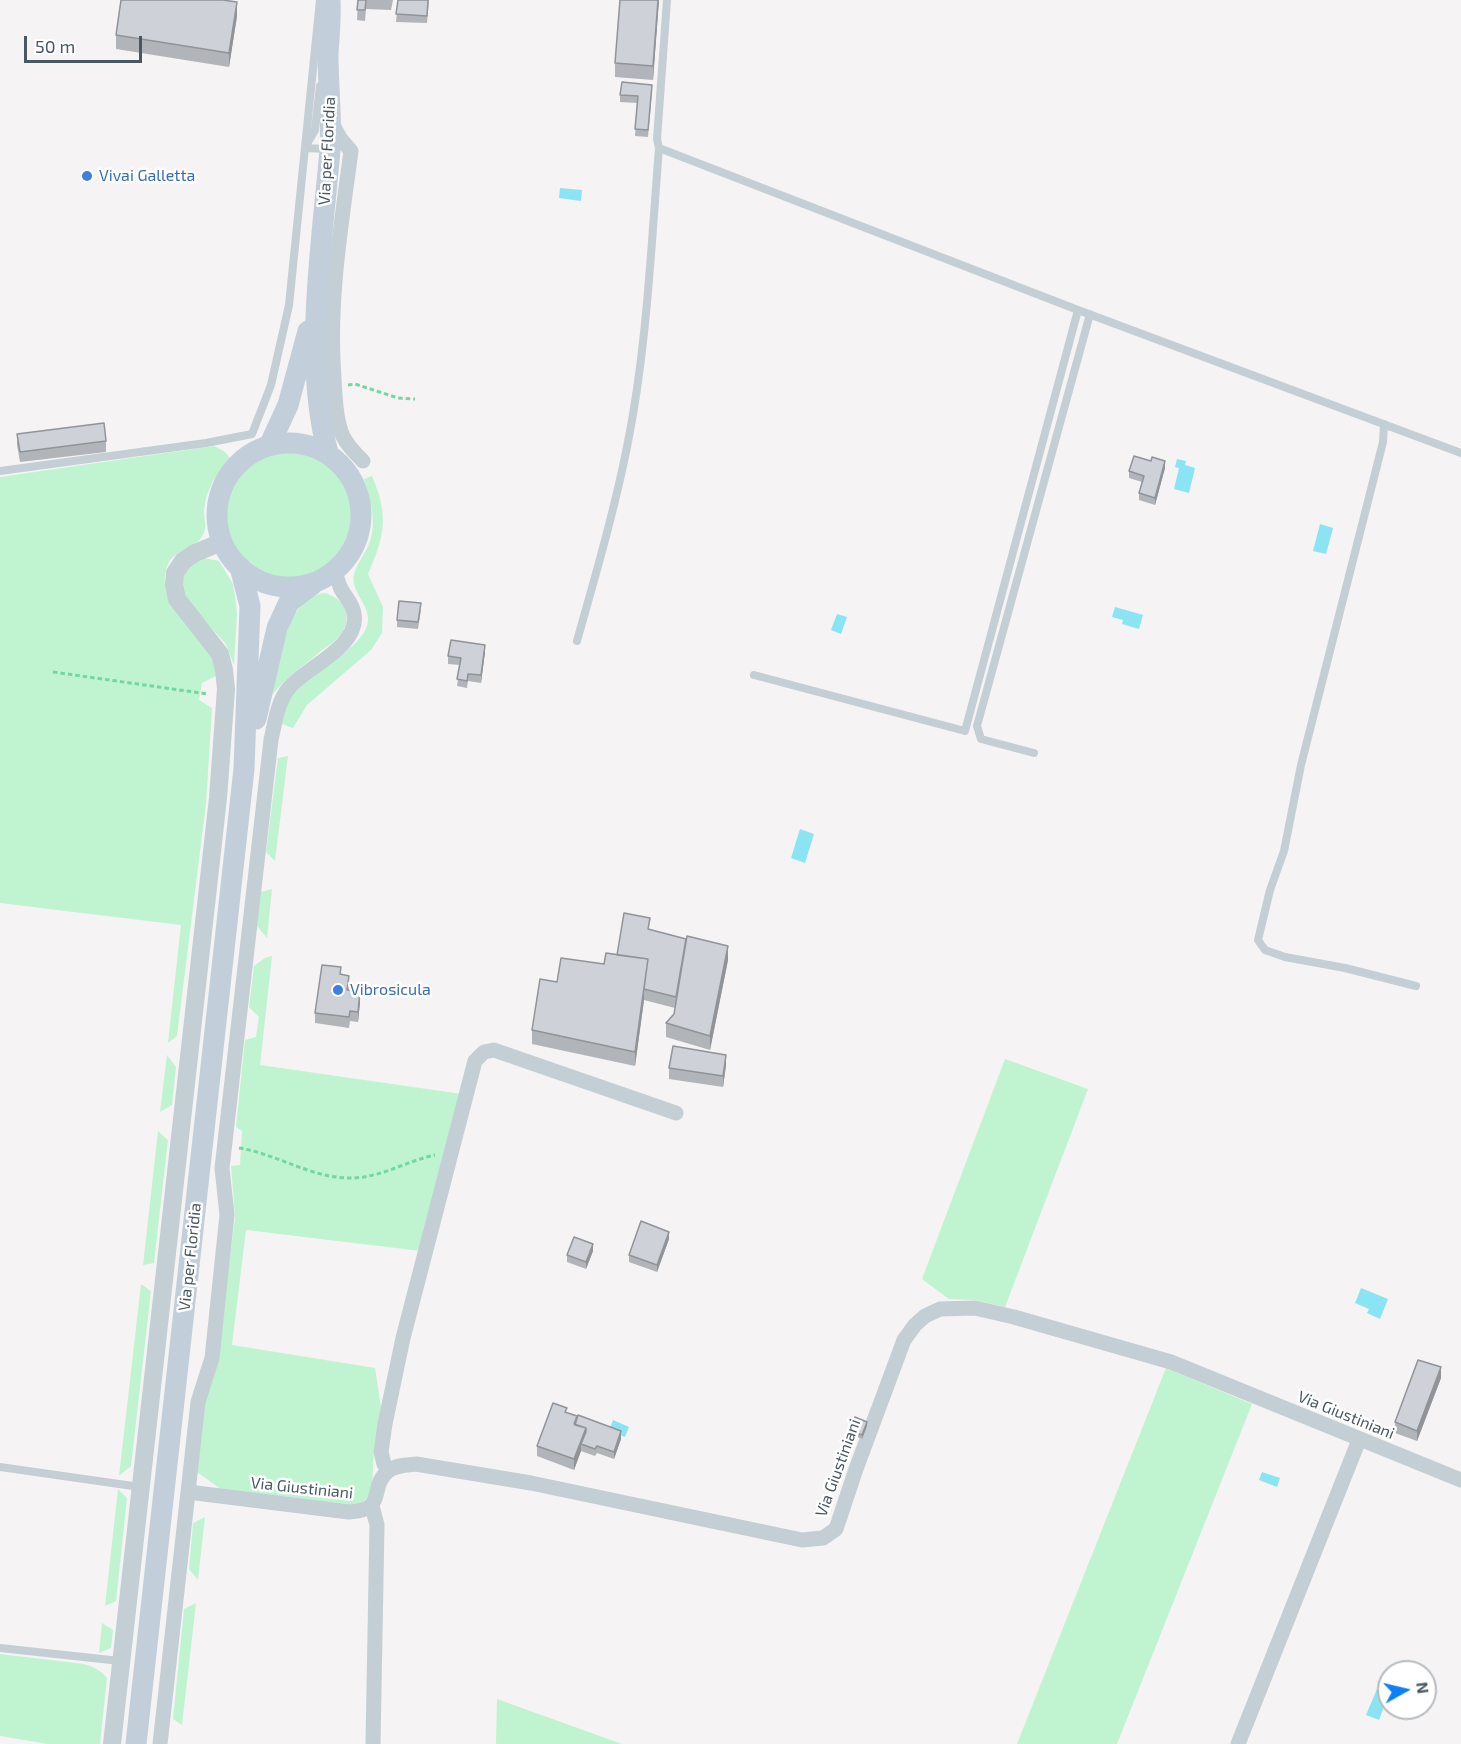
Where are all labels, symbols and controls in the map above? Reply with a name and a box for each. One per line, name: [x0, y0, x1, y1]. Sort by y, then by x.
scale bar: [27, 24, 146, 62]
text: 50 m: [35, 35, 75, 57]
street label: Via per Floridia: [315, 96, 339, 206]
place label: Vivai Galletta: [99, 166, 195, 186]
marker: Vivai Galletta: [80, 169, 94, 183]
place label: Vibrosicula: [350, 980, 431, 1000]
marker: Vibrosicula: [331, 983, 345, 997]
street label: Via per Floridia: [175, 1202, 205, 1312]
street label: Via Giustiniani: [1295, 1387, 1397, 1443]
street label: Via Giustiniani: [811, 1416, 865, 1520]
street label: Via Giustiniani: [250, 1473, 354, 1503]
north arrow: [1377, 1660, 1437, 1720]
text: N: [1413, 1681, 1434, 1695]

